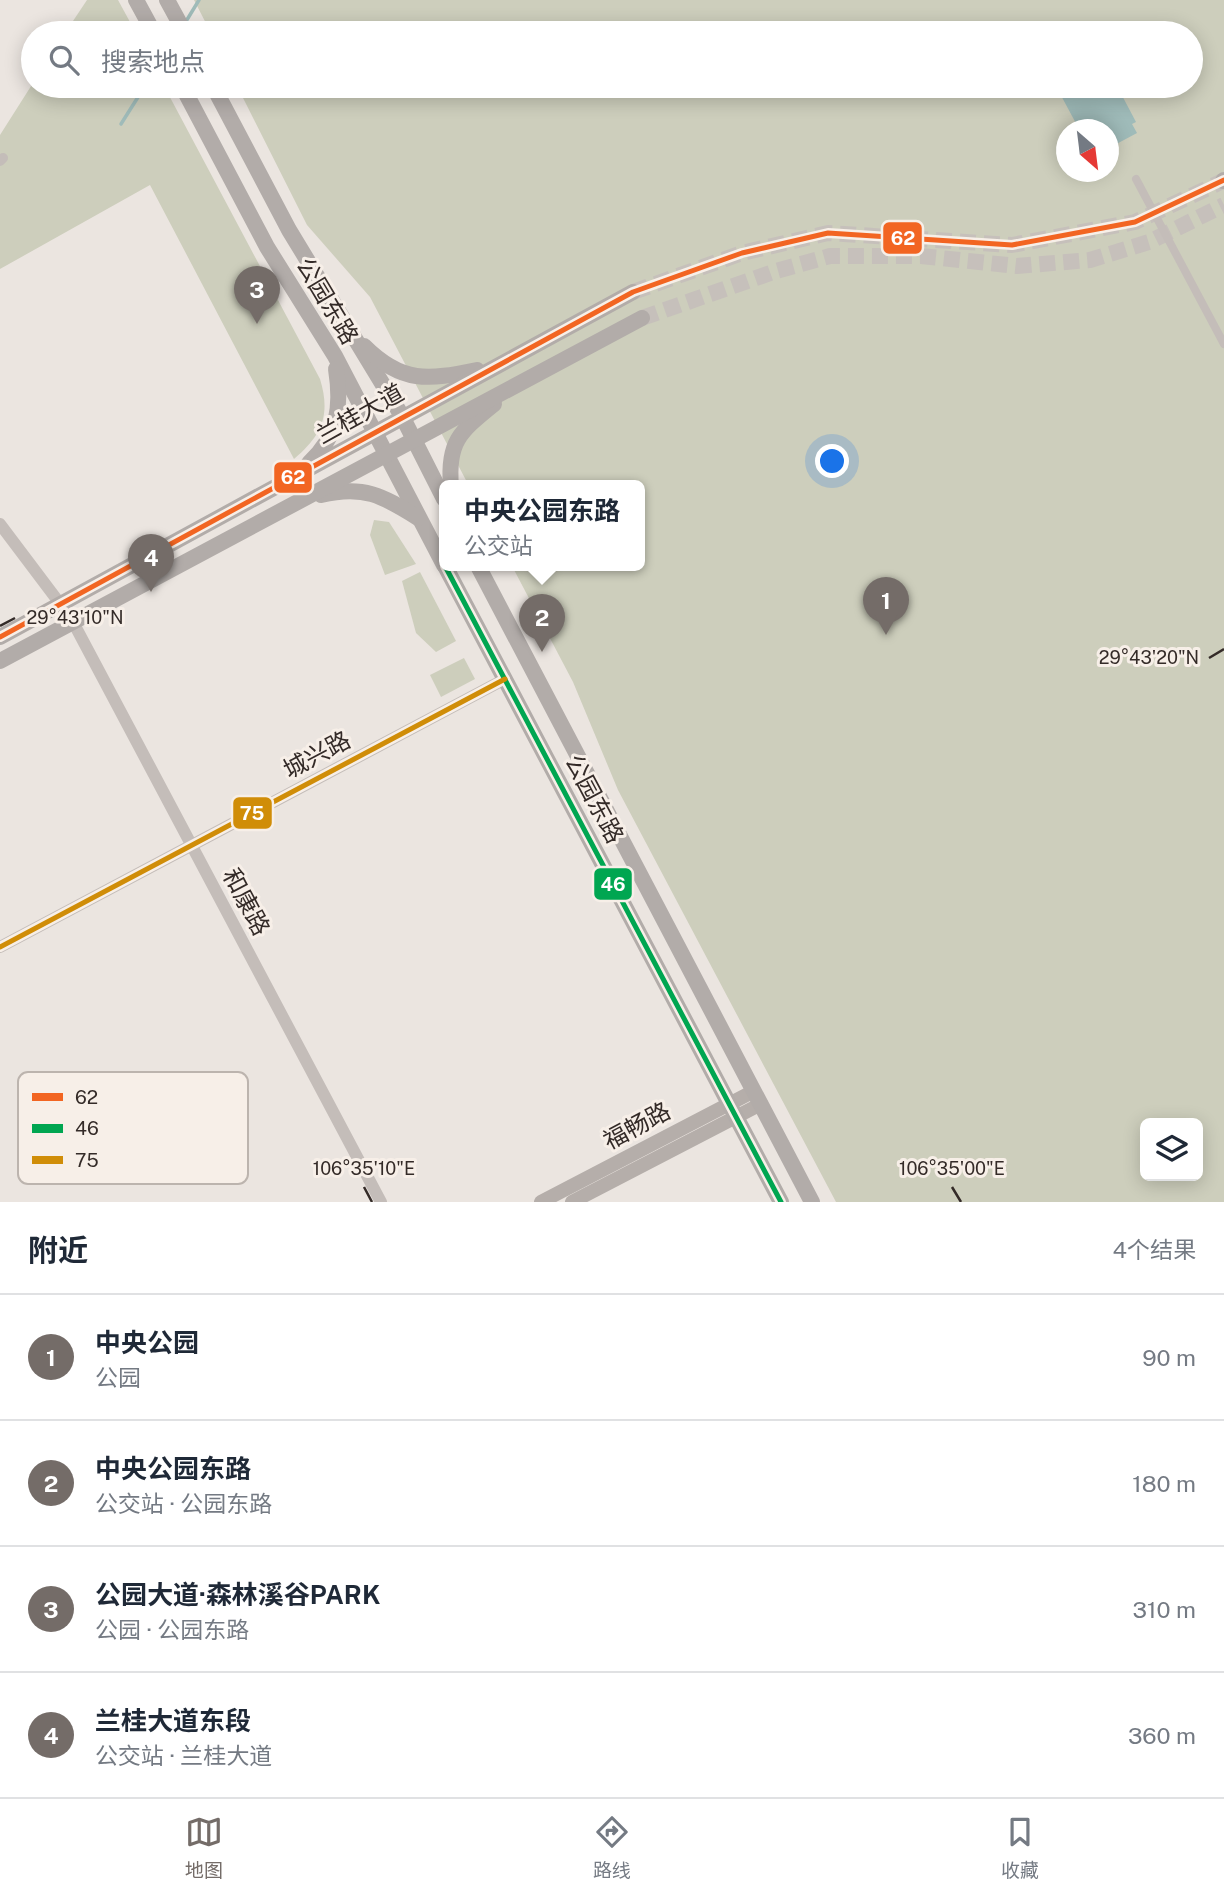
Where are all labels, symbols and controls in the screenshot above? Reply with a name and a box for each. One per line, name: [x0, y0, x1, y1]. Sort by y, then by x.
search box: [21, 21, 1203, 98]
icon: search: [45, 41, 83, 79]
text: 搜索地点: [101, 46, 205, 77]
north arrow: [1056, 119, 1119, 182]
line badge: 62: [882, 221, 923, 255]
text: 62: [891, 227, 915, 249]
street label: 公园东路: [291, 252, 365, 349]
pin: 3: [234, 266, 280, 324]
street label: 兰桂大道: [311, 378, 408, 449]
your location: [815, 444, 849, 478]
line badge: 62: [273, 461, 313, 494]
text: 62: [281, 466, 305, 488]
popup: [439, 480, 645, 571]
text: 中央公园东路: [464, 495, 620, 526]
text: 公交站: [464, 532, 533, 559]
pin: 4: [128, 534, 174, 592]
pin: 1: [863, 577, 909, 635]
pin: 2: [519, 594, 565, 652]
text: 29°43'10"N: [27, 607, 124, 628]
text: 29°43'20"N: [1099, 647, 1199, 668]
street label: 城兴路: [278, 725, 355, 783]
street label: 公园东路: [560, 750, 630, 847]
line badge: 75: [232, 796, 273, 830]
text: 75: [240, 802, 264, 824]
street label: 和康路: [218, 863, 276, 940]
line badge: 46: [593, 867, 633, 901]
text: 46: [600, 873, 626, 895]
legend: [18, 1072, 248, 1184]
text: 62: [75, 1086, 98, 1108]
street label: 福畅路: [598, 1096, 675, 1154]
text: 46: [75, 1117, 99, 1139]
map controls: [1140, 1118, 1203, 1181]
button: layers: [1140, 1118, 1203, 1181]
text: 75: [75, 1149, 99, 1171]
text: 106°35'10"E: [313, 1158, 415, 1179]
text: 106°35'00"E: [899, 1158, 1005, 1179]
text: 附近: [28, 1232, 88, 1268]
text: 4个结果: [1113, 1236, 1196, 1263]
text: 中央公园: [95, 1327, 199, 1358]
text: 1: [46, 1344, 56, 1371]
text: 90 m: [1142, 1344, 1196, 1371]
text: 公园: [95, 1364, 141, 1391]
text: 中央公园东路: [95, 1453, 251, 1484]
text: 2: [44, 1470, 58, 1497]
text: 180 m: [1132, 1470, 1196, 1497]
text: 公交站 · 公园东路: [95, 1490, 272, 1517]
text: 公园大道·森林溪谷PARK: [95, 1579, 381, 1610]
text: 3: [43, 1596, 59, 1623]
text: 310 m: [1133, 1596, 1196, 1623]
text: 公园 · 公园东路: [95, 1616, 249, 1643]
text: 兰桂大道东段: [95, 1705, 251, 1736]
text: 4: [43, 1722, 59, 1749]
text: 360 m: [1128, 1722, 1196, 1749]
text: 公交站 · 兰桂大道: [95, 1742, 272, 1769]
tab: 地图: [185, 1813, 223, 1882]
tab: 路线: [593, 1813, 631, 1882]
tab: 收藏: [1001, 1813, 1039, 1882]

